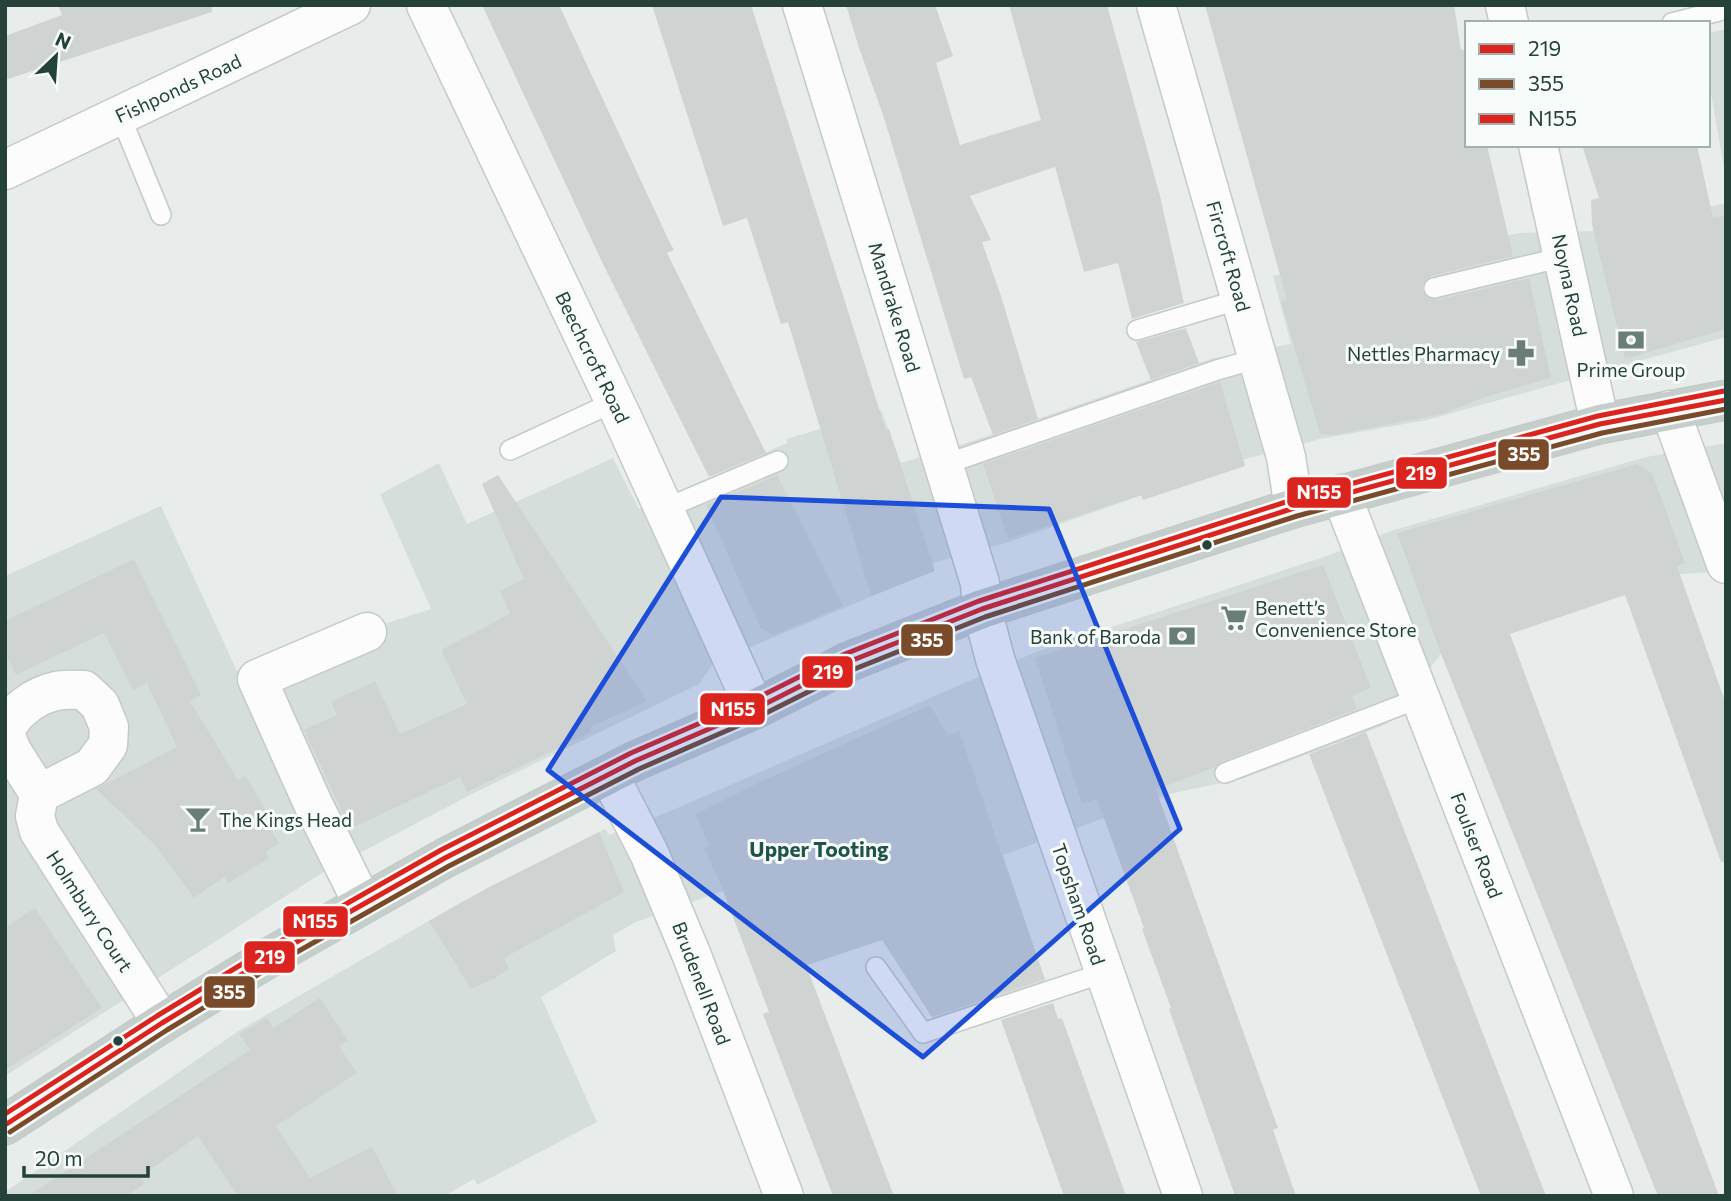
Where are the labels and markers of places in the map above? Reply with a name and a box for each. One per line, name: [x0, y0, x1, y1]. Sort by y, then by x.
bank icon: Prime Group: [1616, 325, 1646, 355]
pharmacy icon: Nettles Pharmacy: [1506, 338, 1536, 368]
place label: Nettles Pharmacy: [1347, 342, 1500, 365]
place label: Prime Group: [1576, 358, 1686, 381]
unlabelled marker: [1200, 538, 1214, 552]
place label: Benett’s Convenience Store: [1255, 596, 1416, 641]
supermarket icon: Benett’s Convenience Store: [1219, 603, 1249, 633]
bank icon: Bank of Baroda: [1167, 621, 1197, 651]
place label: Bank of Baroda: [1030, 625, 1161, 648]
bar icon: The Kings Head: [183, 804, 213, 834]
place label: The Kings Head: [219, 808, 352, 831]
unlabelled marker: [111, 1034, 125, 1048]

